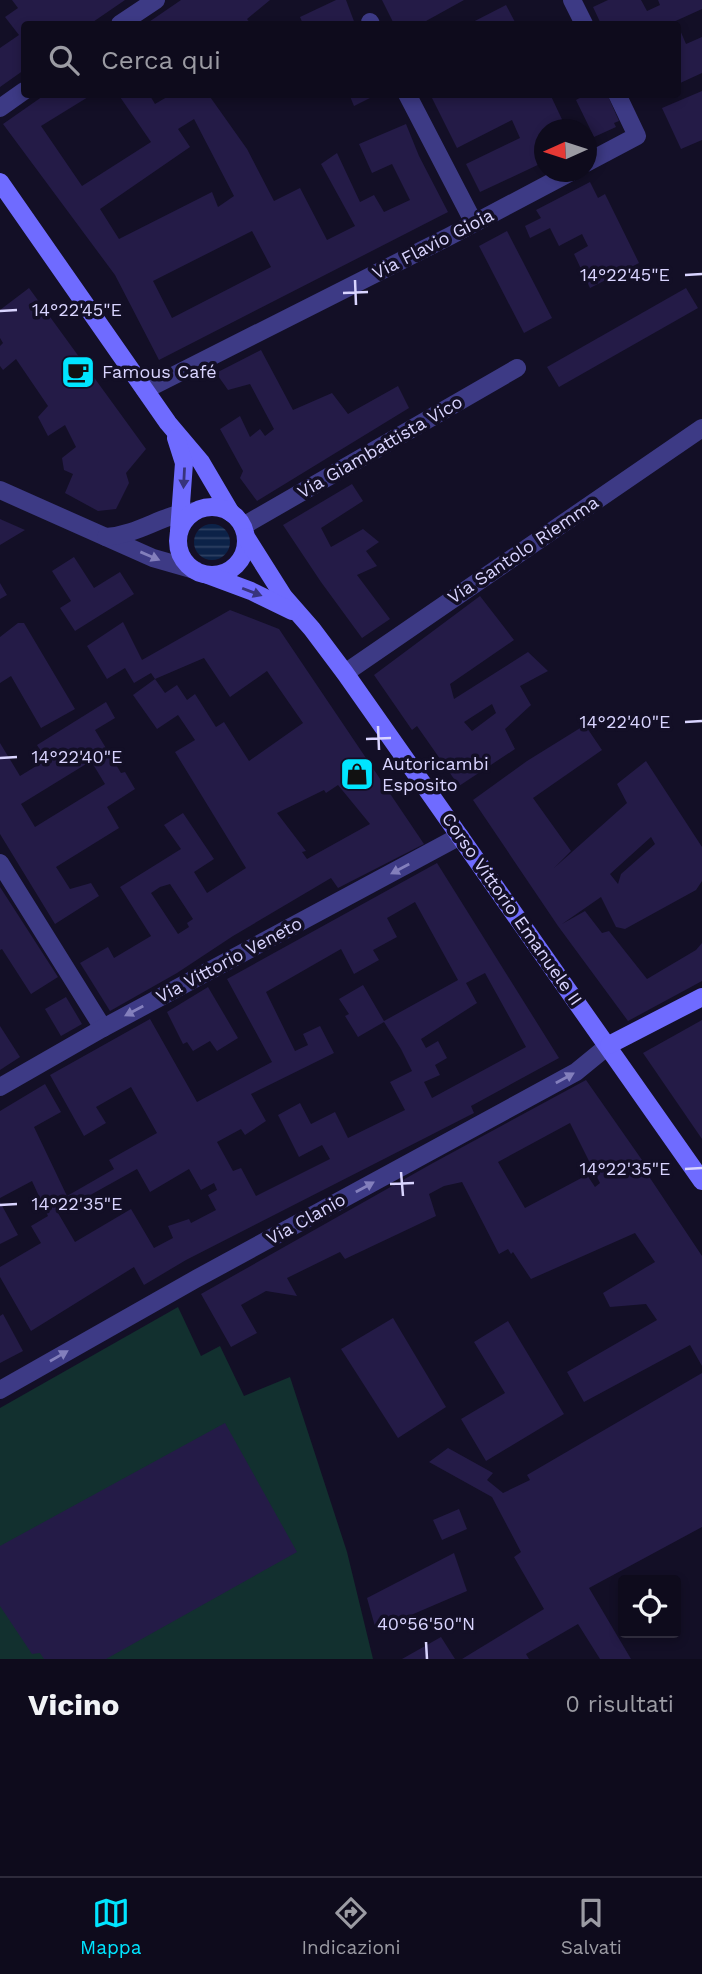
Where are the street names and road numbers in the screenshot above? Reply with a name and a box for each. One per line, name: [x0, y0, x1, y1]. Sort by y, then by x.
street label: Via Flavio Gioia: [369, 204, 497, 283]
street label: Via Giambattista Vico: [294, 391, 466, 502]
street label: Via Santolo Riemma: [443, 491, 602, 608]
street label: Corso Vittorio Emanuele II: [438, 808, 587, 1009]
street label: Via Vittorio Veneto: [152, 912, 305, 1007]
street label: Via Clanio: [263, 1188, 349, 1249]

